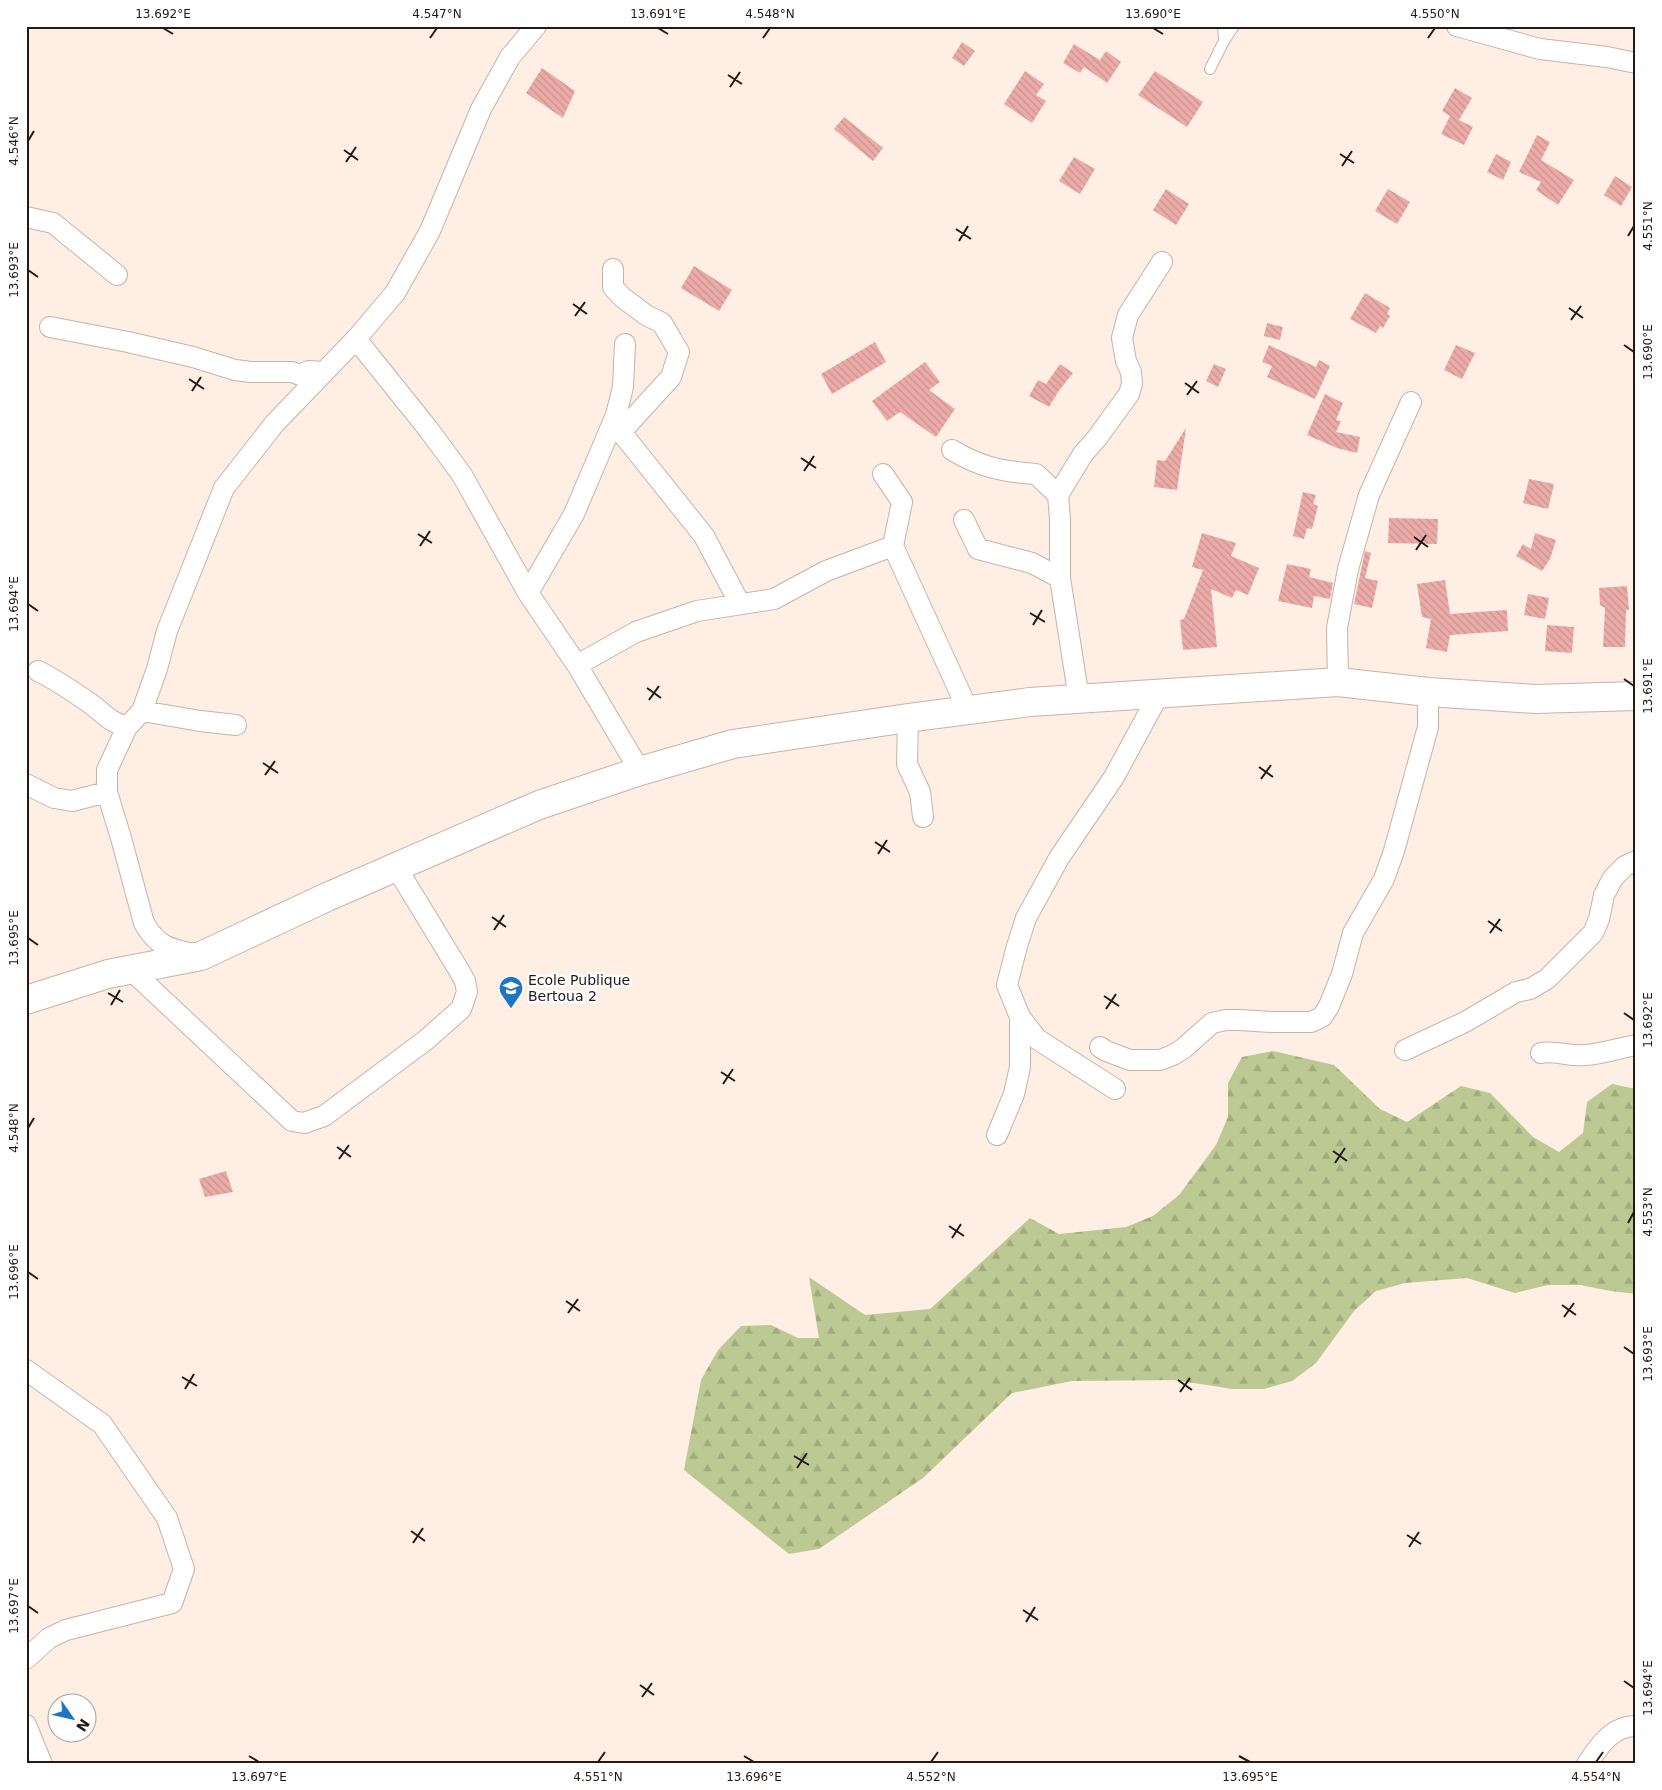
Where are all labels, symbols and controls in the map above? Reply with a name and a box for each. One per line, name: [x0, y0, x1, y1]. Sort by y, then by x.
text: 13.692°E: [135, 7, 191, 21]
text: 4.547°N: [412, 7, 462, 21]
text: 13.691°E: [630, 7, 686, 21]
text: 4.548°N: [745, 7, 795, 21]
text: 13.690°E: [1125, 7, 1181, 21]
text: 4.550°N: [1410, 7, 1460, 21]
text: 4.546°N: [7, 116, 21, 166]
text: 4.551°N: [1641, 201, 1655, 251]
text: 13.693°E: [7, 242, 21, 298]
text: 13.690°E: [1641, 324, 1655, 380]
text: 13.694°E: [7, 576, 21, 632]
text: 13.691°E: [1641, 658, 1655, 714]
text: 13.695°E: [7, 910, 21, 966]
place label: Ecole Publique Bertoua 2: [528, 972, 630, 1004]
school or university icon: Ecole Publique Bertoua 2: [498, 975, 524, 1009]
text: 13.692°E: [1641, 992, 1655, 1048]
text: 4.548°N: [7, 1103, 21, 1153]
text: 4.553°N: [1641, 1187, 1655, 1237]
text: 13.696°E: [7, 1244, 21, 1300]
text: 13.693°E: [1641, 1326, 1655, 1382]
text: 13.697°E: [7, 1578, 21, 1634]
text: 13.694°E: [1641, 1660, 1655, 1716]
north arrow: [48, 1692, 98, 1742]
text: N: [73, 1716, 93, 1735]
text: 13.697°E: [231, 1770, 287, 1784]
text: 4.551°N: [573, 1770, 623, 1784]
text: 13.696°E: [726, 1770, 782, 1784]
text: 4.552°N: [906, 1770, 956, 1784]
text: 13.695°E: [1222, 1770, 1278, 1784]
text: 4.554°N: [1571, 1770, 1621, 1784]

